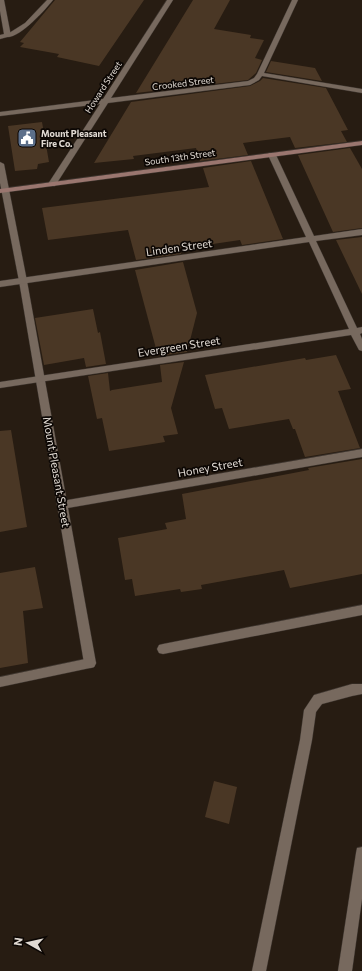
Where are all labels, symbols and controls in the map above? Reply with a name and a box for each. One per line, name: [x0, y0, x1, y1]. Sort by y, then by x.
street label: Howard Street: [82, 59, 124, 115]
street label: Crooked Street: [151, 74, 215, 92]
public building icon: Mount Pleasant Fire Co.: [16, 127, 38, 149]
place label: Mount Pleasant Fire Co.: [41, 128, 107, 149]
street label: South 13th Street: [144, 147, 216, 167]
street label: Linden Street: [145, 236, 214, 258]
street label: Evergreen Street: [137, 333, 222, 359]
street label: Mount Pleasant Street: [41, 416, 73, 529]
street label: Honey Street: [177, 455, 244, 479]
north arrow: [8, 923, 48, 963]
text: N: [11, 937, 25, 947]

